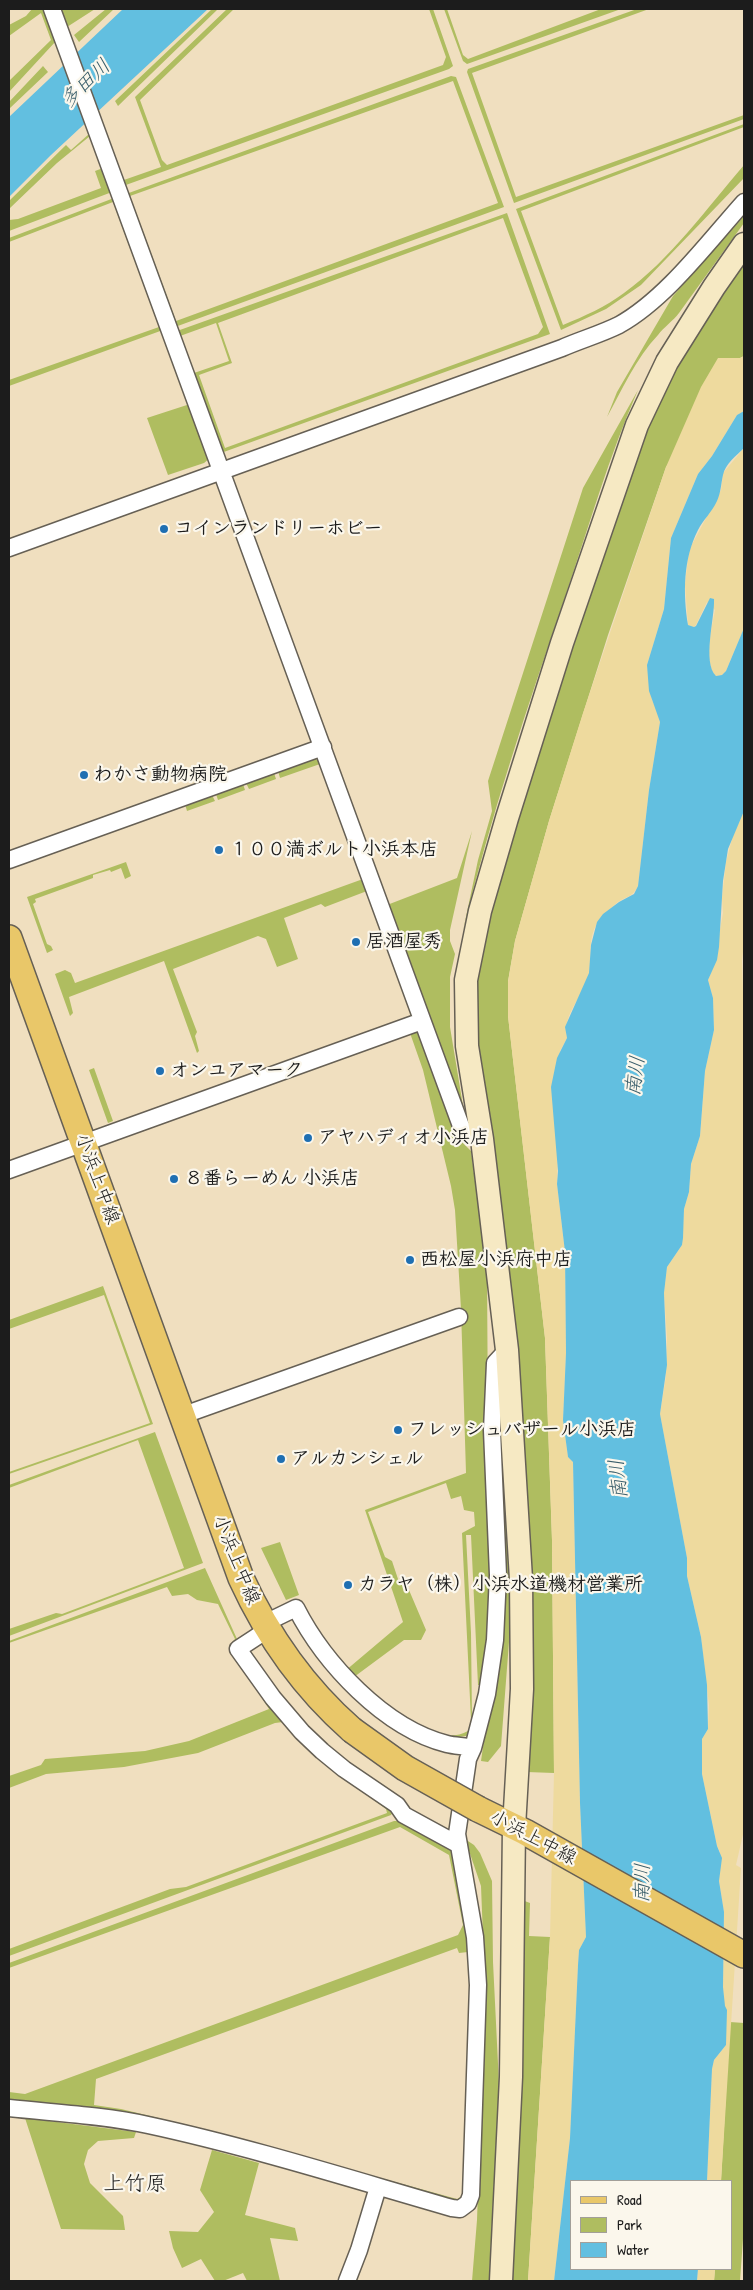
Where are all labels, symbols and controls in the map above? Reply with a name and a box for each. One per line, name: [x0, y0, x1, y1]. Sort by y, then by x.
water label: 多田川: [56, 55, 116, 113]
place label: コインランドリーホビー: [174, 518, 382, 540]
marker: コインランドリーホビー: [158, 523, 170, 535]
place label: わかさ動物病院: [94, 764, 227, 786]
marker: わかさ動物病院: [78, 769, 90, 781]
place label: １００満ボルト小浜本店: [229, 839, 438, 861]
marker: １００満ボルト小浜本店: [213, 844, 225, 856]
place label: 居酒屋秀: [366, 931, 442, 953]
marker: 居酒屋秀: [350, 936, 362, 948]
water label: 南川: [621, 1055, 651, 1097]
place label: オンユアマーク: [170, 1060, 303, 1082]
marker: オンユアマーク: [154, 1065, 166, 1077]
place label: アヤハディオ小浜店: [318, 1127, 489, 1149]
street label: 小浜上中線: [70, 1130, 124, 1228]
marker: アヤハディオ小浜店: [302, 1132, 314, 1144]
place label: ８番らーめん 小浜店: [184, 1168, 359, 1190]
marker: ８番らーめん 小浜店: [168, 1173, 180, 1185]
place label: 西松屋小浜府中店: [420, 1249, 572, 1271]
marker: 西松屋小浜府中店: [404, 1254, 416, 1266]
place label: フレッシュバザール小浜店: [408, 1419, 636, 1441]
marker: フレッシュバザール小浜店: [392, 1424, 404, 1436]
place label: アルカンシェル: [291, 1448, 424, 1470]
marker: アルカンシェル: [275, 1453, 287, 1465]
water label: 南川: [605, 1458, 633, 1500]
street label: 小浜上中線: [208, 1512, 264, 1608]
place label: カラヤ（株）小浜水道機材営業所: [358, 1574, 643, 1596]
marker: カラヤ（株）小浜水道機材営業所: [342, 1579, 354, 1591]
street label: 小浜上中線: [486, 1806, 580, 1870]
water label: 南川: [630, 1863, 656, 1903]
district label: 上竹原: [104, 2171, 166, 2197]
legend: [570, 2180, 733, 2270]
text: Road: [617, 2189, 642, 2210]
text: Park: [617, 2214, 642, 2235]
text: Water: [617, 2239, 649, 2260]

